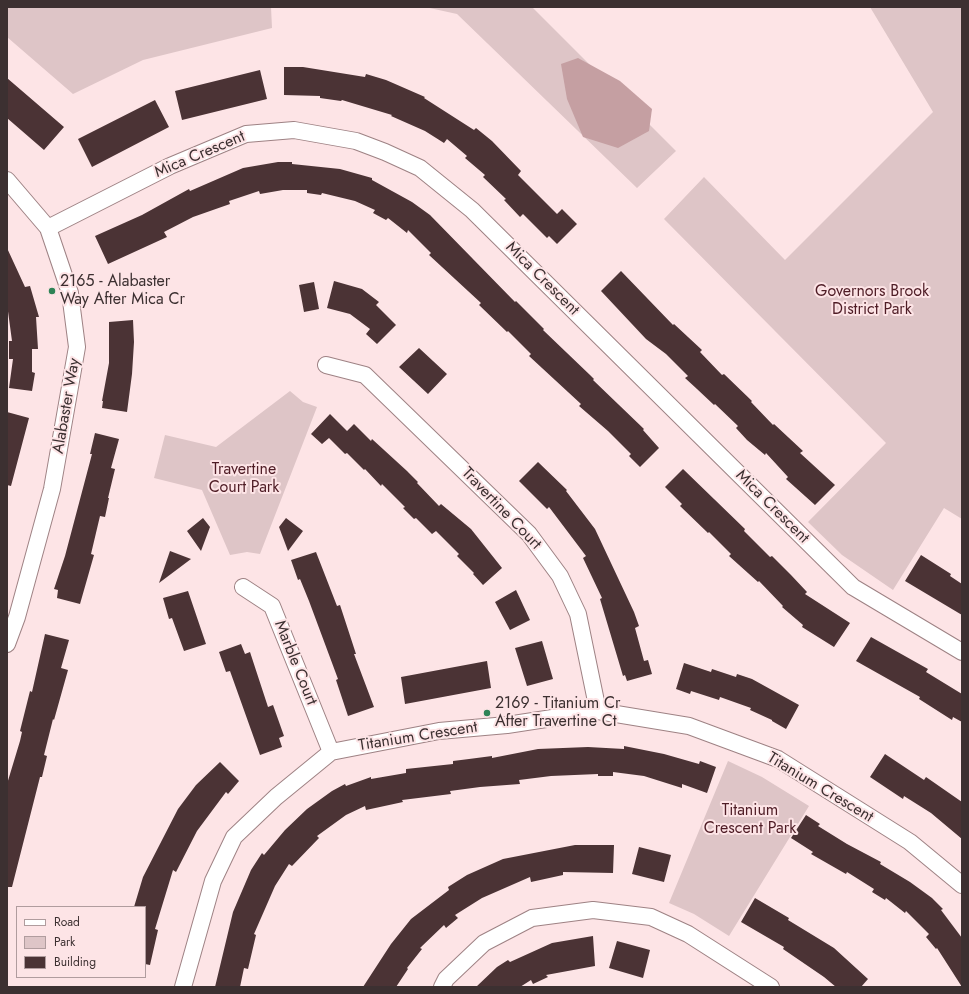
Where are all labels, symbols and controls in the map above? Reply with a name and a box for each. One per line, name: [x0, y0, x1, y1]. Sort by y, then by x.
street label: Mica Crescent: [152, 127, 248, 183]
street label: Mica Crescent: [501, 238, 583, 320]
place label: 2165 - Alabaster Way After Mica Cr: [60, 272, 185, 310]
park label: Governors Brook District Park: [815, 282, 929, 320]
marker: 2165 - Alabaster Way After Mica Cr: [47, 286, 57, 296]
street label: Alabaster Way: [49, 357, 85, 455]
park label: Travertine Court Park: [209, 460, 279, 498]
street label: Travertine Court: [457, 464, 545, 554]
street label: Mica Crescent: [731, 466, 813, 548]
street label: Marble Court: [269, 618, 321, 708]
place label: 2169 - Titanium Cr After Travertine Ct: [495, 694, 621, 732]
marker: 2169 - Titanium Cr After Travertine Ct: [482, 708, 492, 718]
street label: Titanium Crescent: [357, 718, 479, 756]
street label: Titanium Crescent: [763, 749, 877, 827]
park label: Titanium Crescent Park: [704, 801, 796, 839]
legend: [16, 906, 146, 978]
text: Road: [54, 913, 80, 931]
text: Park: [54, 933, 75, 951]
text: Building: [54, 953, 96, 971]

